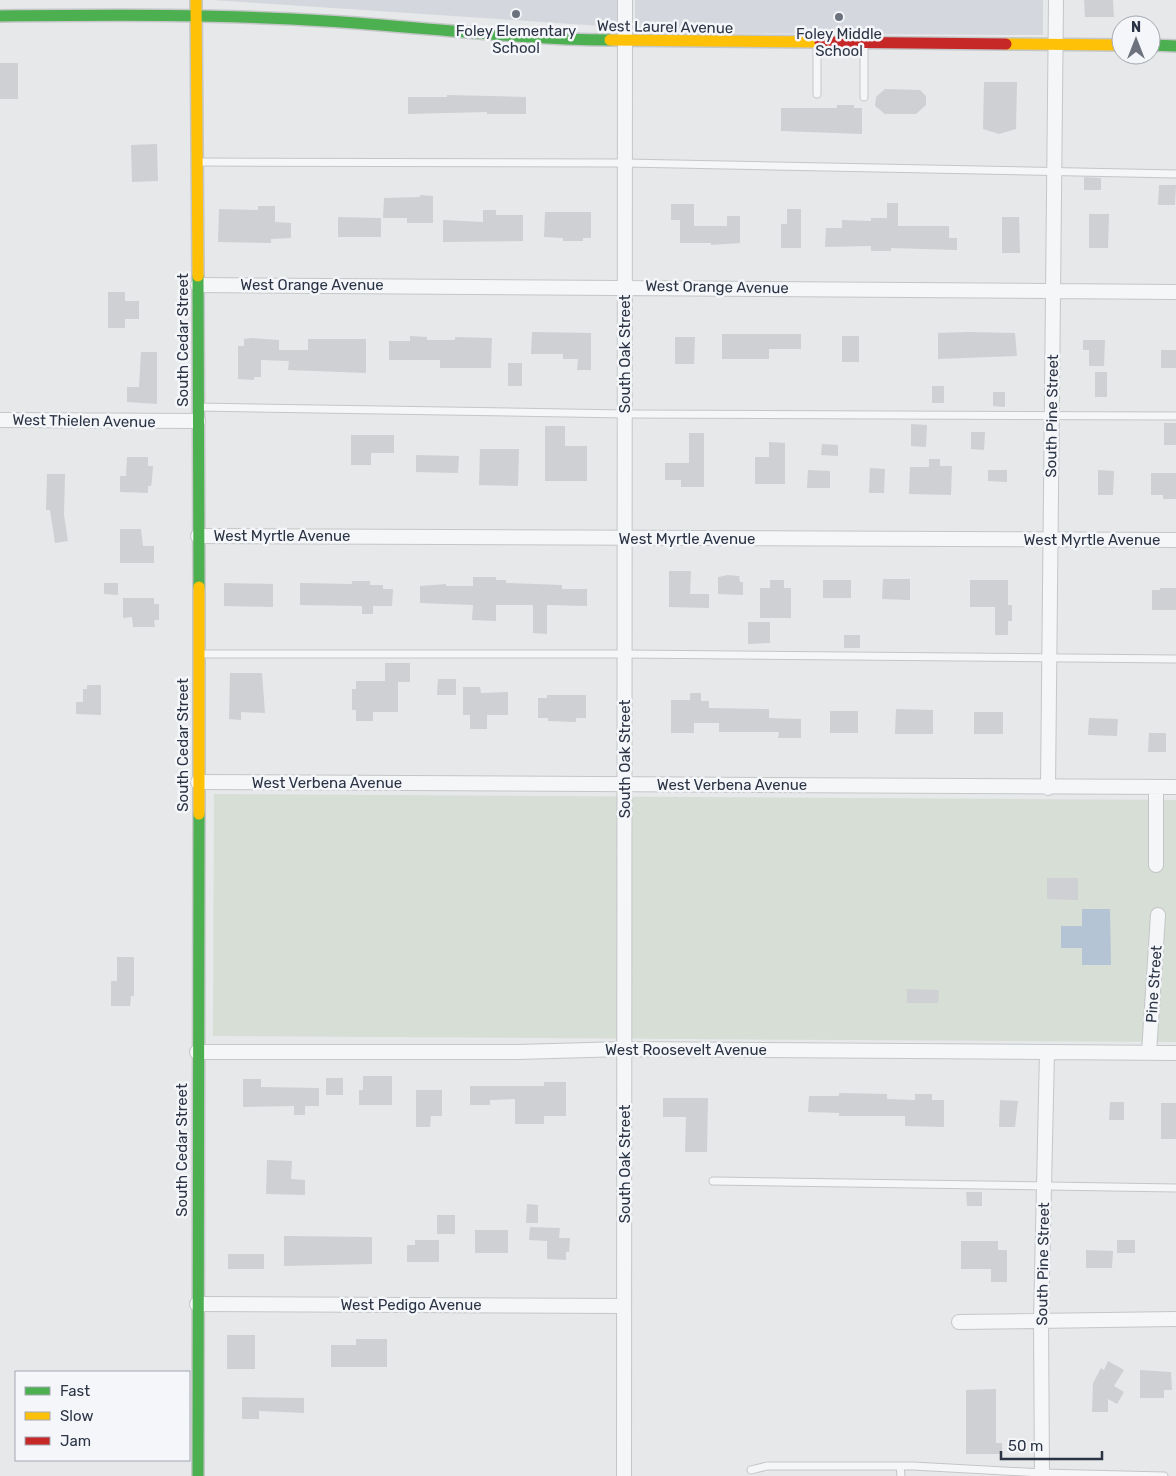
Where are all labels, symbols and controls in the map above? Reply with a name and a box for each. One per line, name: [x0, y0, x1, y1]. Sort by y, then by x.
marker: Foley Elementary School: [510, 8, 522, 20]
marker: Foley Middle School: [833, 11, 845, 23]
north arrow: [1111, 15, 1161, 65]
street label: West Laurel Avenue: [597, 17, 733, 37]
text: N: [1131, 19, 1141, 36]
place label: Foley Elementary School: [456, 22, 576, 57]
place label: Foley Middle School: [796, 25, 882, 60]
street label: South Cedar Street: [174, 273, 192, 407]
street label: West Orange Avenue: [240, 276, 384, 294]
street label: West Orange Avenue: [645, 277, 789, 297]
street label: South Oak Street: [616, 295, 634, 413]
street label: South Pine Street: [1042, 354, 1062, 478]
street label: West Thielen Avenue: [12, 411, 156, 431]
street label: West Myrtle Avenue: [214, 527, 350, 545]
street label: West Myrtle Avenue: [619, 530, 755, 548]
street label: West Myrtle Avenue: [1024, 531, 1160, 549]
street label: South Cedar Street: [174, 678, 192, 812]
street label: South Oak Street: [616, 700, 634, 818]
street label: West Verbena Avenue: [252, 774, 402, 792]
street label: West Verbena Avenue: [657, 776, 807, 794]
street label: Pine Street: [1142, 944, 1166, 1023]
street label: West Roosevelt Avenue: [605, 1041, 767, 1059]
street label: South Cedar Street: [173, 1083, 191, 1217]
street label: South Oak Street: [616, 1105, 634, 1223]
street label: South Pine Street: [1033, 1202, 1053, 1326]
street label: West Pedigo Avenue: [340, 1296, 482, 1314]
legend: [15, 1371, 190, 1461]
text: Fast: [60, 1382, 90, 1400]
text: Slow: [60, 1407, 93, 1425]
scale bar: [1001, 1428, 1102, 1460]
text: Jam: [60, 1432, 91, 1450]
text: 50 m: [1008, 1437, 1043, 1455]

